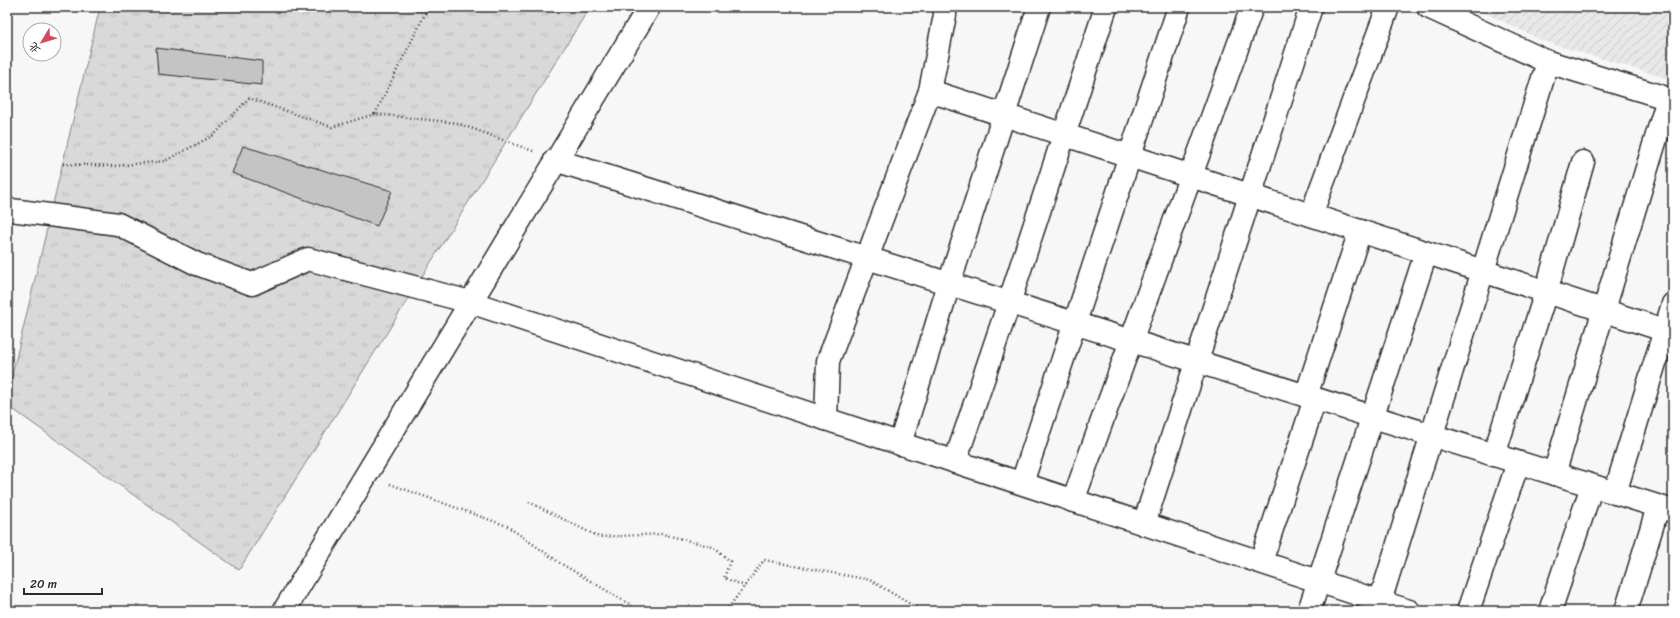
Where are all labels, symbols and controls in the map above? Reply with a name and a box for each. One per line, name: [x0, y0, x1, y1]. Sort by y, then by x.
north arrow: [22, 22, 62, 62]
text: 北: [24, 38, 45, 58]
scale bar: [24, 570, 102, 596]
text: 20 m: [30, 573, 57, 595]

